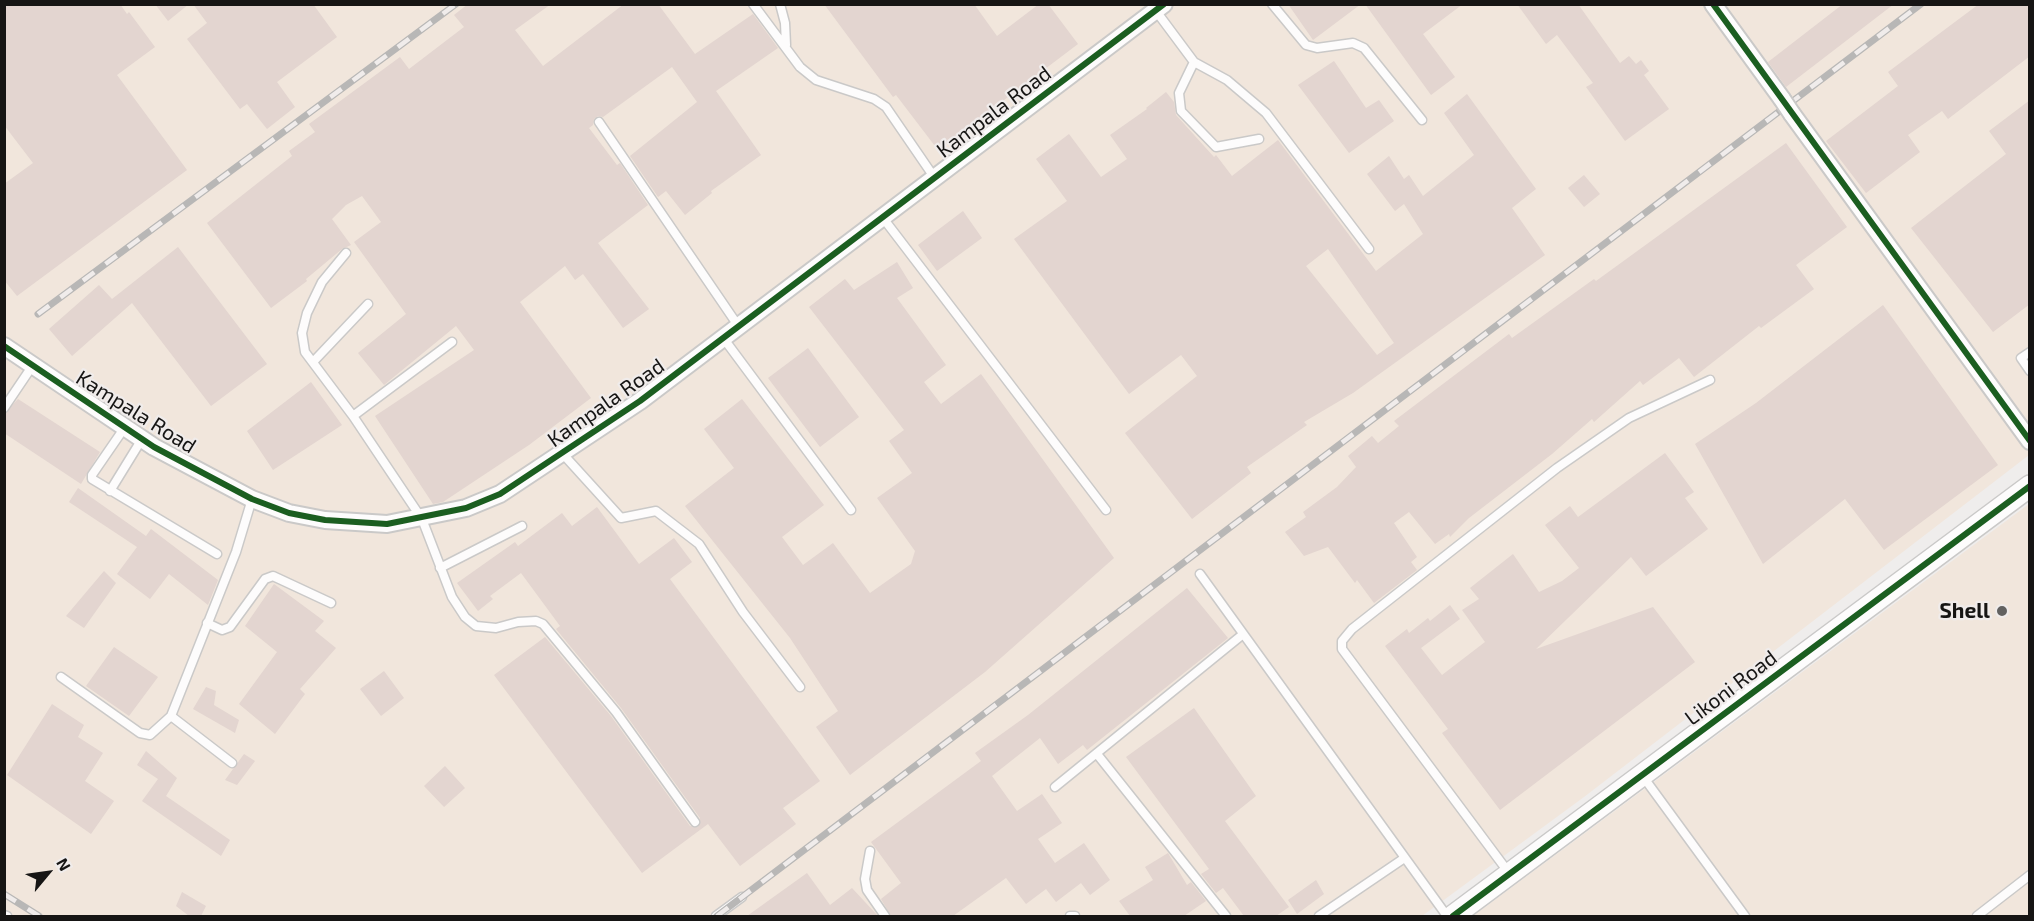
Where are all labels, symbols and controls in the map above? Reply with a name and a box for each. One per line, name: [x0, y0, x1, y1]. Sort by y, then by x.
street label: Kampala Road: [932, 61, 1056, 163]
street label: Kampala Road: [543, 353, 669, 453]
street label: Kampala Road: [71, 365, 201, 459]
place label: Shell: [1939, 598, 1990, 624]
marker: Shell: [1995, 604, 2009, 618]
street label: Likoni Road: [1680, 645, 1782, 731]
north arrow: [18, 843, 78, 903]
text: N: [53, 854, 75, 874]

